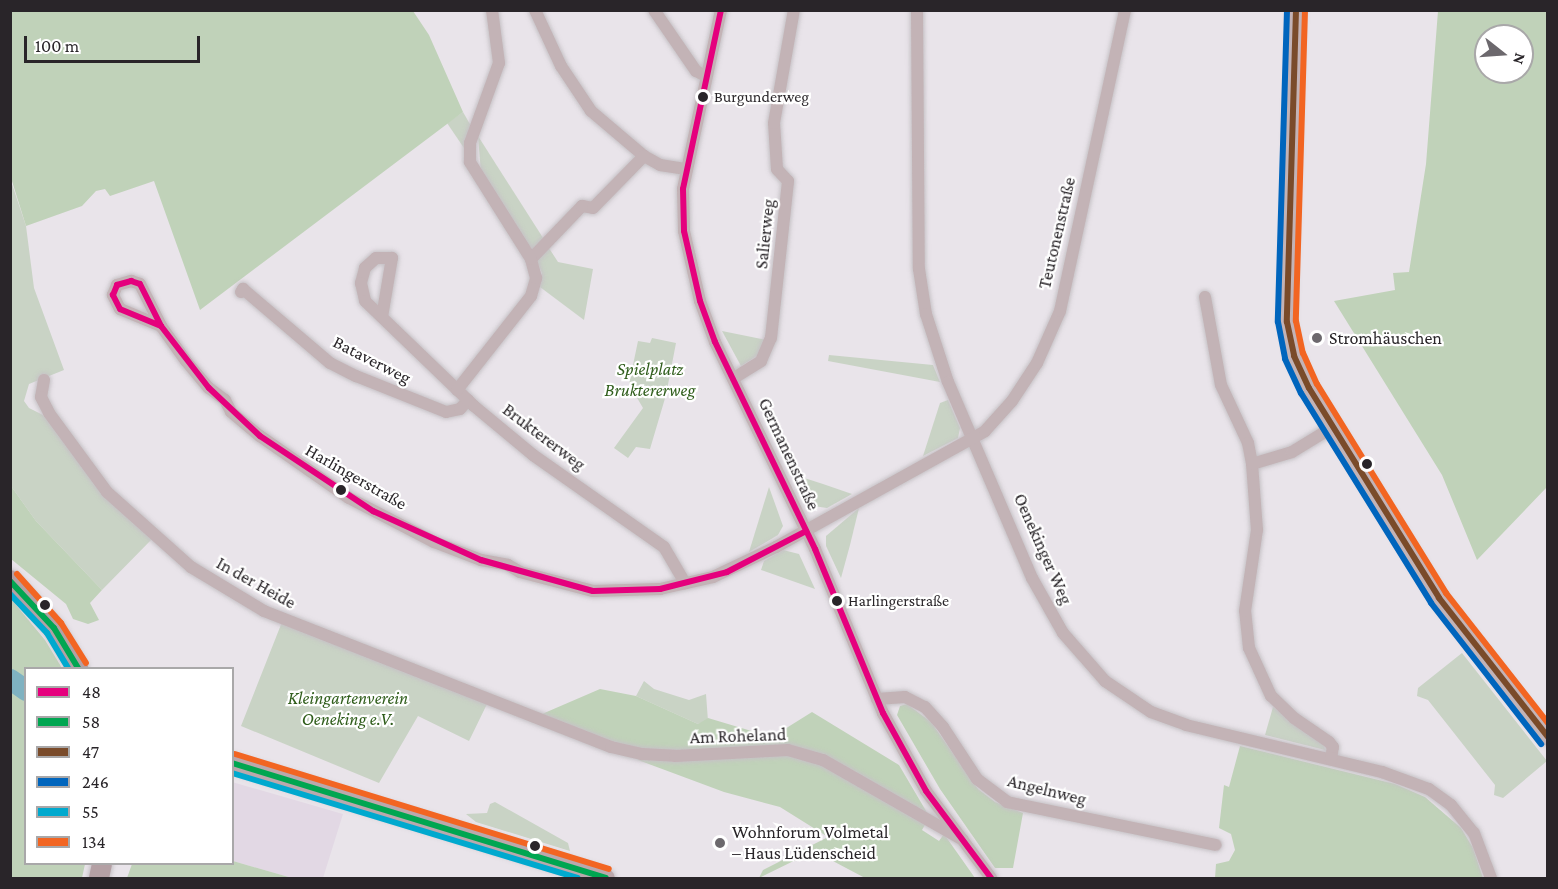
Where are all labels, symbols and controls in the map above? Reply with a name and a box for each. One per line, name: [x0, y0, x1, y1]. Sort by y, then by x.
scale bar: [27, 24, 202, 62]
north arrow: [1474, 24, 1534, 84]
text: 100 m: [35, 36, 79, 56]
text: N: [1510, 51, 1530, 67]
place label: Burgunderweg: [714, 87, 809, 107]
marker: Burgunderweg: [697, 91, 709, 103]
street label: Teutonenstraße: [1034, 175, 1080, 291]
street label: Salierweg: [751, 198, 779, 270]
place label: Stromhäuschen: [1329, 327, 1442, 349]
street label: Bataverweg: [329, 331, 415, 389]
marker: Stromhäuschen: [1310, 331, 1324, 345]
park label: Spielplatz Bruktererweg: [605, 359, 695, 401]
street label: Germanenstraße: [754, 395, 824, 513]
street label: Bruktererweg: [498, 399, 590, 475]
street label: Harlingerstraße: [301, 439, 411, 515]
unlabelled marker: [1361, 458, 1373, 470]
unlabelled marker: [335, 484, 347, 496]
street label: Oenekinger Weg: [1009, 490, 1077, 608]
street label: In der Heide: [213, 552, 299, 614]
place label: Harlingerstraße: [848, 591, 949, 611]
marker: Harlingerstraße: [831, 595, 843, 607]
unlabelled marker: [39, 599, 51, 611]
legend: [24, 667, 234, 865]
text: 48: [82, 682, 101, 702]
park label: Kleingartenverein Oeneking e.V.: [288, 688, 408, 730]
text: 58: [82, 712, 100, 732]
street label: Am Roheland: [689, 724, 787, 748]
text: 47: [82, 742, 99, 762]
street label: Angelnweg: [1005, 770, 1089, 810]
text: 246: [82, 772, 109, 792]
text: 55: [82, 802, 99, 822]
place label: Wohnforum Volmetal – Haus Lüdenscheid: [732, 822, 888, 864]
text: 134: [82, 832, 106, 852]
marker: Wohnforum Volmetal – Haus Lüdenscheid: [713, 836, 727, 850]
unlabelled marker: [529, 840, 541, 852]

